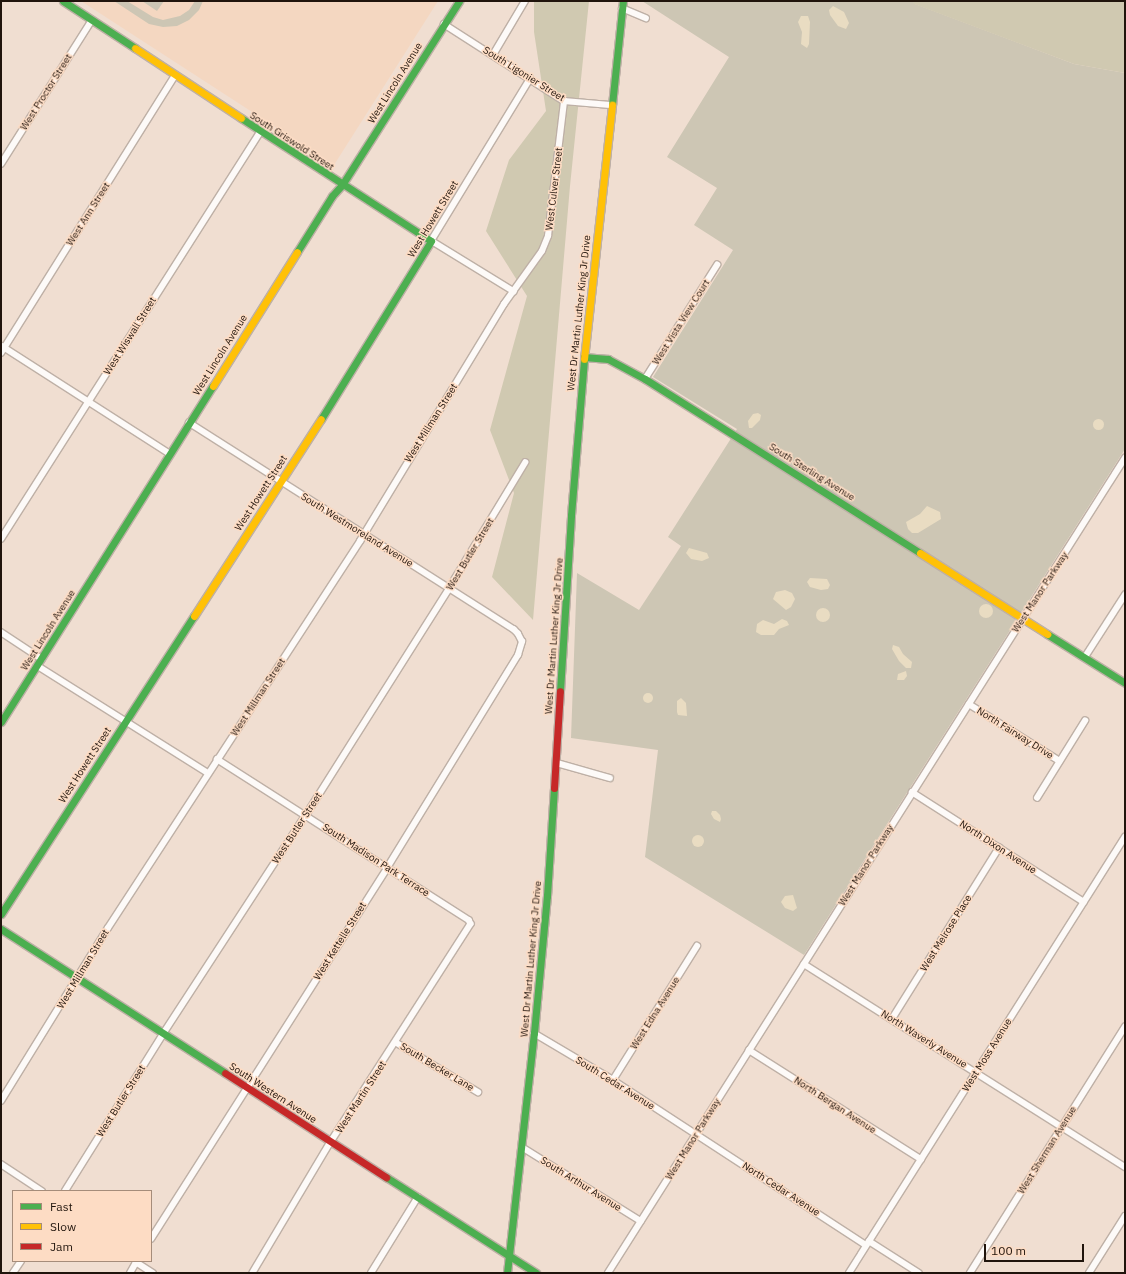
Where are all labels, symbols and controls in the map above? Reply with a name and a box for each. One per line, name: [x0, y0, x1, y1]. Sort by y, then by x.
street label: West Lincoln Avenue: [365, 40, 425, 126]
street label: South Ligonier Street: [481, 44, 567, 104]
street label: West Proctor Street: [18, 52, 74, 132]
street label: South Griswold Street: [248, 109, 336, 173]
street label: West Culver Street: [543, 147, 565, 231]
street label: West Howett Street: [405, 178, 461, 260]
street label: West Ann Street: [64, 180, 112, 248]
street label: West Dr Martin Luther King Jr Drive: [565, 234, 593, 392]
street label: West Vista View Court: [650, 277, 712, 367]
street label: West Wiswall Street: [101, 295, 159, 377]
street label: West Lincoln Avenue: [190, 312, 250, 398]
street label: West Millman Street: [402, 381, 460, 465]
street label: South Sterling Avenue: [767, 441, 857, 503]
street label: West Howett Street: [232, 453, 290, 533]
street label: South Westmoreland Avenue: [299, 490, 415, 570]
street label: West Butler Street: [444, 516, 496, 592]
street label: West Manor Parkway: [1009, 549, 1071, 635]
street label: West Dr Martin Luther King Jr Drive: [543, 557, 565, 715]
street label: West Lincoln Avenue: [18, 587, 78, 673]
street label: West Millman Street: [228, 656, 288, 738]
street label: North Fairway Drive: [974, 705, 1056, 761]
street label: West Howett Street: [56, 725, 114, 805]
street label: West Butler Street: [270, 790, 324, 866]
street label: North Dixon Avenue: [957, 818, 1039, 876]
street label: South Madison Park Terrace: [320, 821, 432, 899]
street label: West Manor Parkway: [836, 822, 896, 908]
street label: West Dr Martin Luther King Jr Drive: [518, 880, 544, 1038]
street label: West Melrose Place: [918, 893, 974, 973]
street label: West Kettelle Street: [311, 900, 369, 982]
street label: West Millman Street: [55, 927, 111, 1011]
street label: West Edna Avenue: [628, 975, 682, 1051]
street label: North Waverly Avenue: [879, 1008, 969, 1070]
street label: West Moss Avenue: [960, 1016, 1014, 1094]
street label: South Becker Lane: [398, 1040, 476, 1094]
street label: South Cedar Avenue: [573, 1054, 657, 1112]
street label: West Martin Street: [333, 1059, 389, 1135]
street label: South Western Avenue: [227, 1060, 319, 1126]
street label: West Butler Street: [94, 1063, 148, 1139]
street label: North Bergan Avenue: [792, 1074, 878, 1136]
street label: West Manor Parkway: [663, 1096, 723, 1182]
street label: West Sherman Avenue: [1015, 1104, 1079, 1196]
street label: South Arthur Avenue: [538, 1154, 624, 1214]
street label: North Cedar Avenue: [740, 1159, 822, 1219]
legend: [12, 1190, 152, 1262]
text: Fast: [50, 1199, 73, 1214]
text: Slow: [50, 1219, 76, 1234]
scale bar: [986, 1236, 1086, 1262]
text: Jam: [50, 1239, 73, 1254]
text: 100 m: [991, 1243, 1026, 1258]

